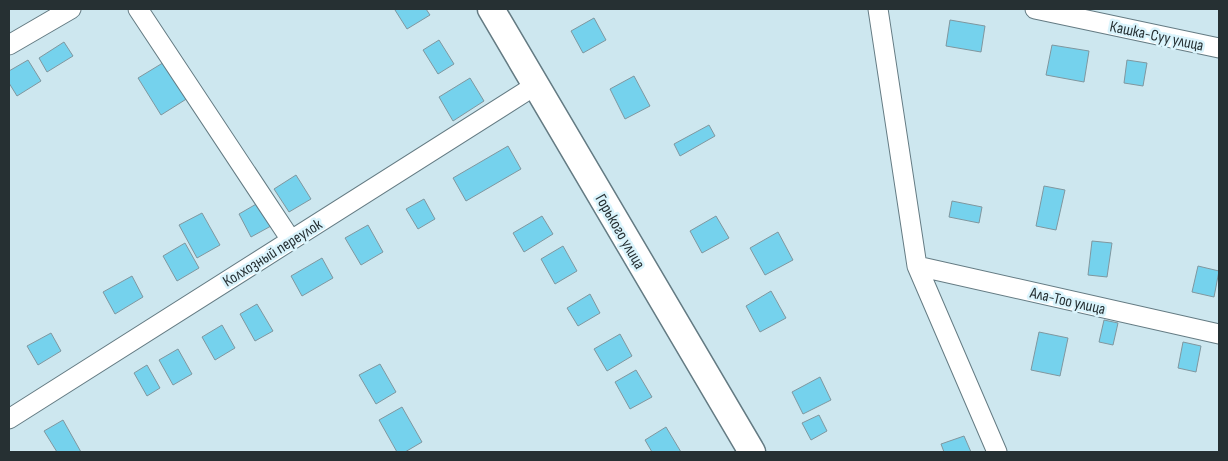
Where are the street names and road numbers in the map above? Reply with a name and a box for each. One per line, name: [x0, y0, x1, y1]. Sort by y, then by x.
street label: Кашка-Суу улица: [1108, 17, 1205, 56]
street label: Горького улица: [591, 191, 649, 273]
street label: Колхозный переулок: [220, 215, 327, 291]
street label: Ала-Тоо улица: [1027, 283, 1107, 319]

